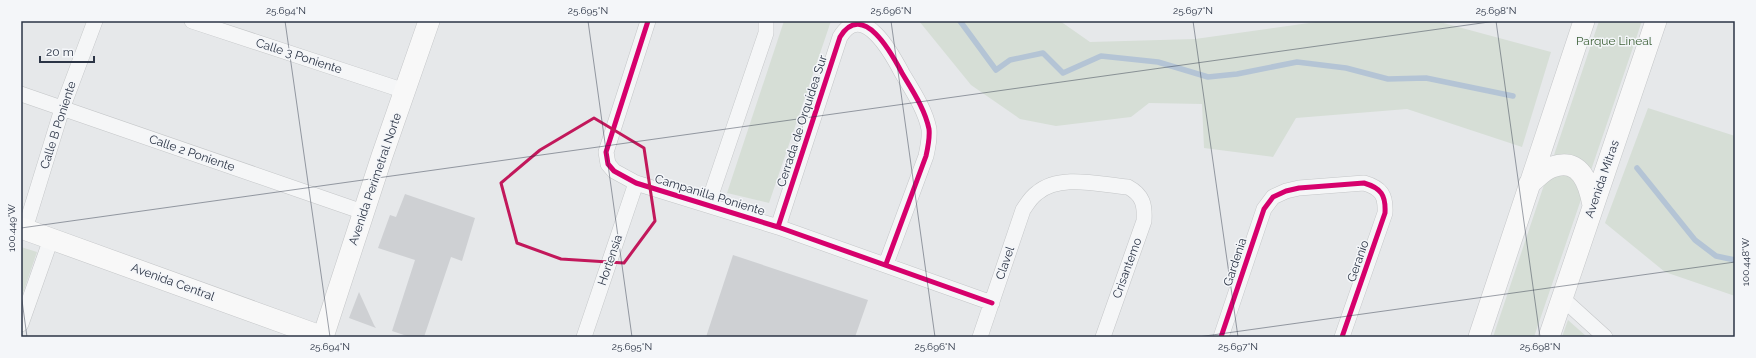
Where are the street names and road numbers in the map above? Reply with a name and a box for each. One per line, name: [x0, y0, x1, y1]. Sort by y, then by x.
street label: Calle 3 Poniente: [254, 35, 344, 77]
street label: Cerrada de Orquídea Sur: [774, 53, 830, 189]
street label: Calle B Poniente: [37, 79, 79, 171]
street label: Avenida Perimetral Norte: [346, 111, 404, 247]
street label: Calle 2 Poniente: [147, 132, 237, 174]
street label: Avenida Mitras: [1582, 138, 1622, 220]
street label: Campanilla Poniente: [653, 172, 767, 218]
street label: Hortensia: [595, 233, 625, 287]
street label: Crisantemo: [1110, 236, 1144, 300]
street label: Gardenia: [1221, 236, 1249, 288]
street label: Geranio: [1344, 238, 1372, 284]
street label: Clavel: [993, 244, 1017, 282]
street label: Avenida Central: [129, 260, 217, 304]

